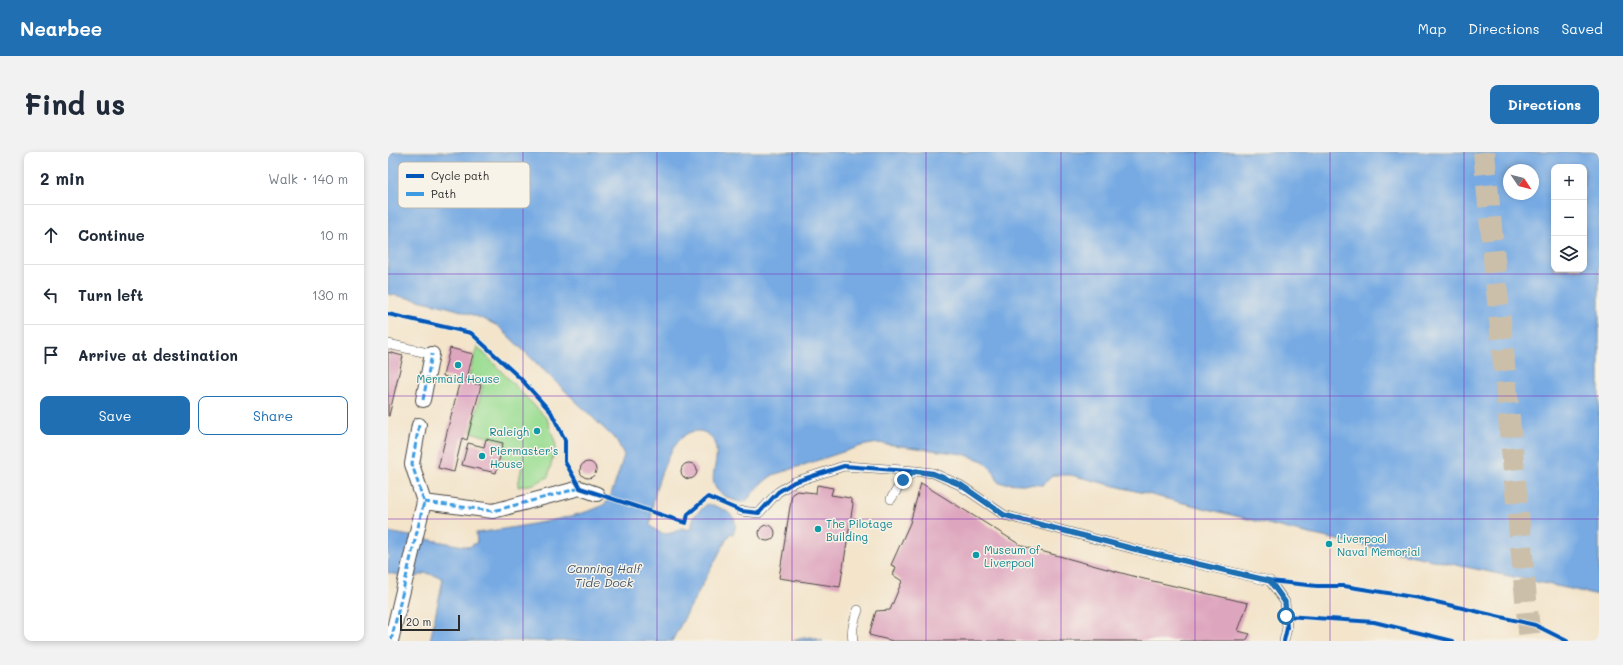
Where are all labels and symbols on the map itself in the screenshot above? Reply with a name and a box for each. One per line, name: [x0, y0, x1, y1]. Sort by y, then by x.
legend: [398, 162, 530, 208]
north arrow: [1503, 164, 1539, 200]
text: Cycle path: [431, 168, 489, 183]
text: Path: [431, 186, 456, 201]
marker: Mermaid House: [453, 360, 463, 370]
place label: Mermaid House: [416, 371, 500, 386]
place label: Raleigh: [490, 424, 529, 439]
marker: Raleigh: [532, 426, 542, 436]
place label: Piermaster's House: [490, 443, 558, 471]
marker: Piermaster's House: [477, 451, 487, 461]
route end: [894, 471, 912, 489]
place label: The Pilotage Building: [826, 516, 893, 544]
marker: The Pilotage Building: [813, 524, 823, 534]
place label: Liverpool Naval Memorial: [1337, 531, 1420, 559]
marker: Liverpool Naval Memorial: [1324, 539, 1334, 549]
place label: Museum of Liverpool: [984, 542, 1041, 570]
marker: Museum of Liverpool: [971, 550, 981, 560]
water label: Canning Half Tide Dock: [567, 560, 642, 590]
route start: [1277, 607, 1295, 625]
scale bar: [400, 613, 460, 632]

